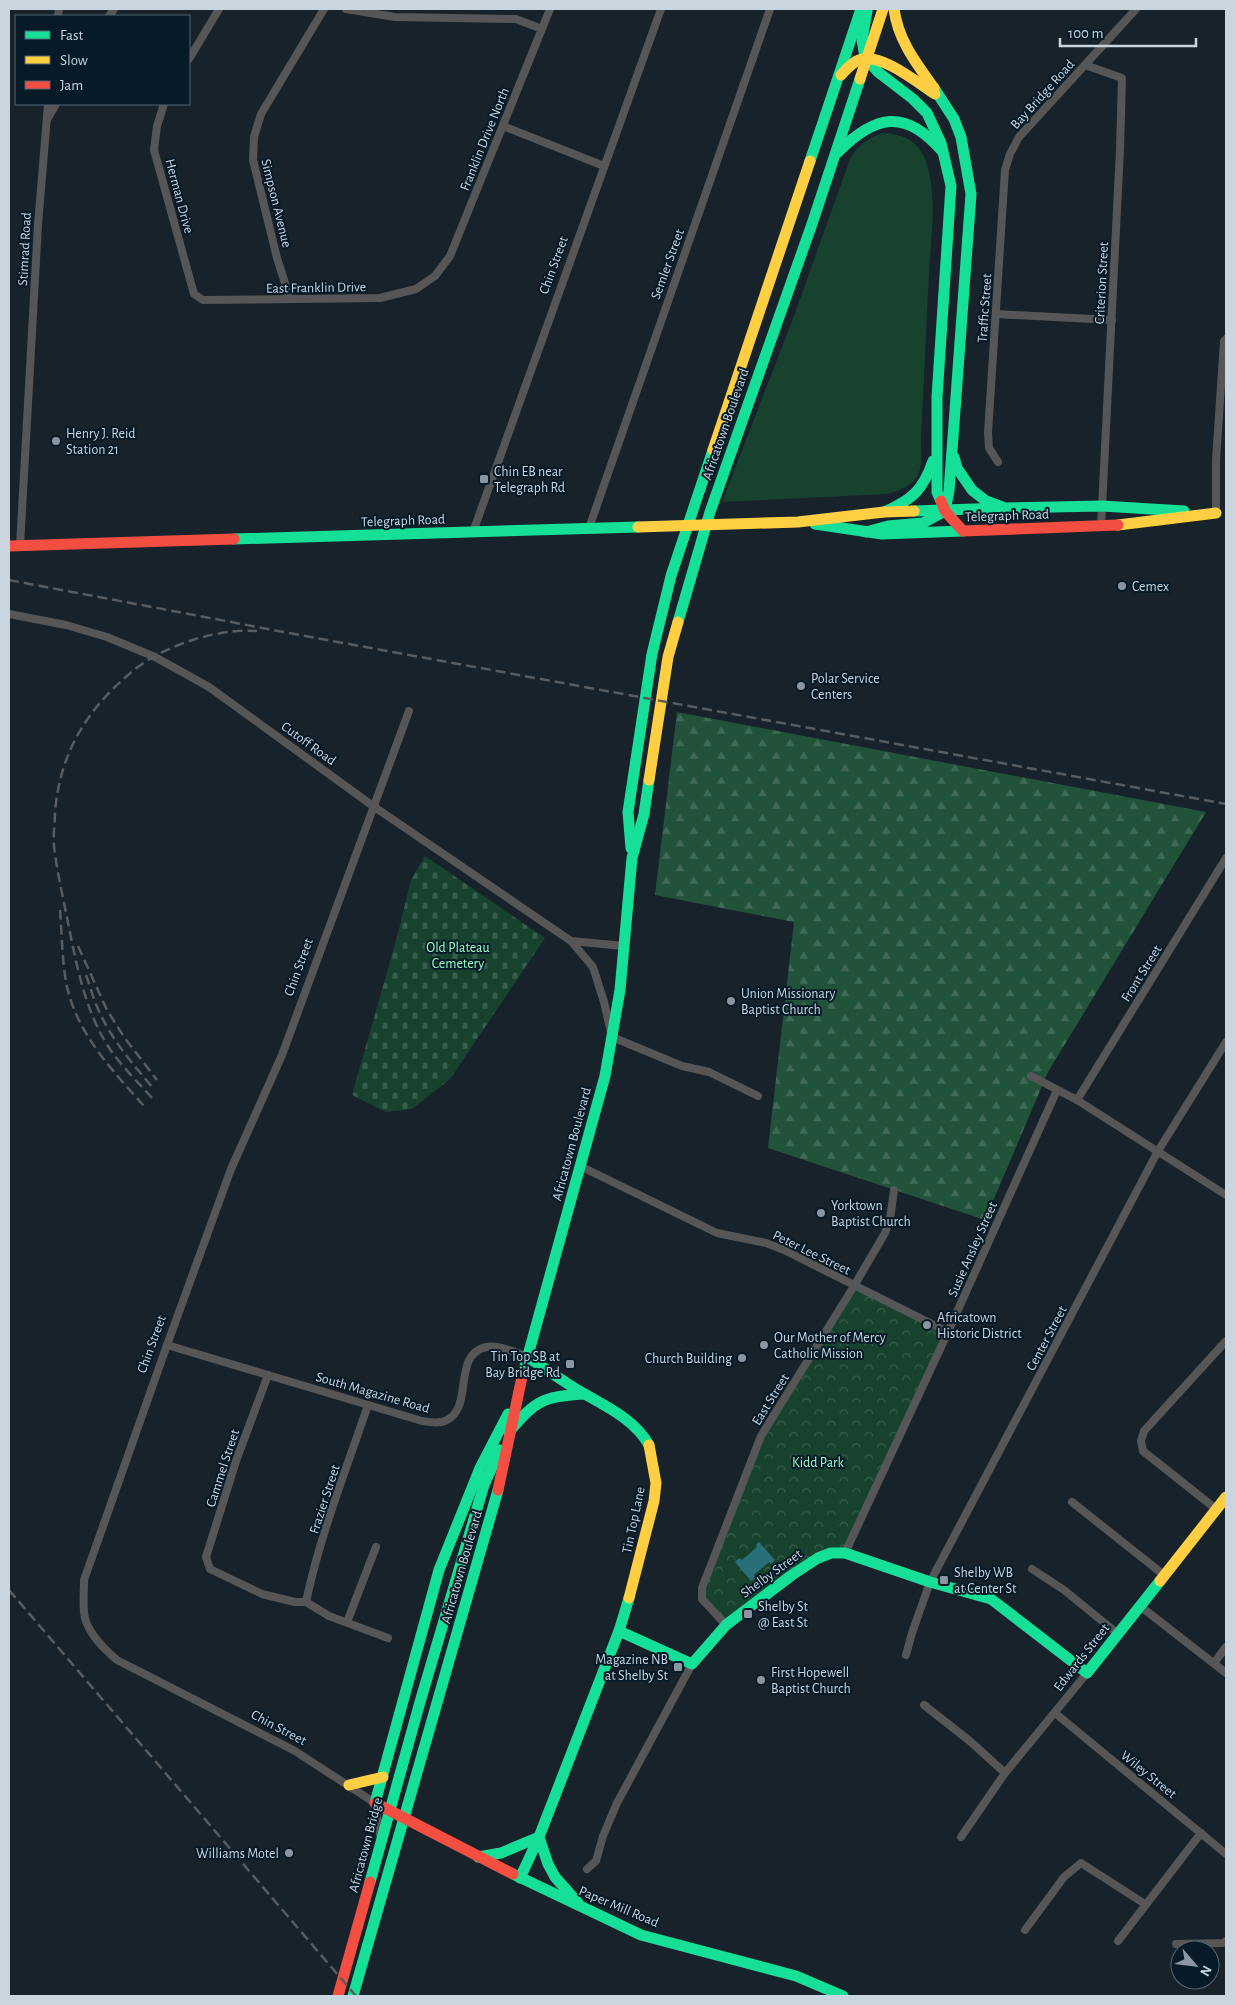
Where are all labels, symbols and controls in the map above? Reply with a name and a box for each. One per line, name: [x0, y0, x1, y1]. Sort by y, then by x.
legend: [15, 15, 190, 105]
scale bar: [1060, 15, 1196, 47]
text: 100 m: [1068, 26, 1103, 41]
text: Fast: [60, 28, 84, 43]
text: Slow: [60, 53, 88, 68]
street label: Bay Bridge Road: [1008, 57, 1077, 132]
text: Jam: [60, 78, 83, 93]
street label: Franklin Drive North: [458, 86, 512, 193]
street label: Herman Drive: [162, 158, 196, 235]
street label: Simpson Avenue: [258, 158, 294, 249]
street label: Stimrad Road: [16, 212, 34, 286]
street label: Semler Street: [649, 227, 687, 301]
street label: Chin Street: [537, 234, 571, 296]
street label: Criterion Street: [1093, 241, 1111, 325]
street label: Traffic Street: [976, 272, 994, 343]
street label: East Franklin Drive: [266, 280, 366, 296]
street label: Africatown Boulevard: [700, 367, 752, 482]
place label: Henry J. Reid Station 21: [66, 427, 136, 457]
marker: Henry J. Reid Station 21: [50, 435, 62, 447]
place label: Chin EB near Telegraph Rd: [494, 465, 565, 495]
marker: Chin EB near Telegraph Rd: [478, 473, 490, 485]
street label: Telegraph Road: [965, 508, 1049, 524]
street label: Telegraph Road: [361, 513, 445, 529]
marker: Cemex: [1116, 580, 1128, 592]
place label: Cemex: [1132, 580, 1169, 594]
place label: Polar Service Centers: [811, 672, 880, 702]
marker: Polar Service Centers: [795, 680, 807, 692]
street label: Cutoff Road: [279, 719, 338, 768]
street label: Chin Street: [282, 936, 316, 998]
park label: Old Plateau Cemetery: [426, 941, 490, 971]
street label: Front Street: [1119, 942, 1165, 1004]
place label: Union Missionary Baptist Church: [741, 987, 836, 1017]
marker: Union Missionary Baptist Church: [725, 995, 737, 1007]
street label: Africatown Boulevard: [550, 1086, 594, 1203]
place label: Yorktown Baptist Church: [831, 1199, 911, 1229]
street label: Susie Ansley Street: [946, 1199, 1000, 1299]
marker: Yorktown Baptist Church: [815, 1207, 827, 1219]
street label: Peter Lee Street: [771, 1228, 853, 1278]
street label: Center Street: [1024, 1303, 1070, 1373]
place label: Africatown Historic District: [937, 1311, 1022, 1341]
street label: Chin Street: [135, 1313, 169, 1375]
marker: Africatown Historic District: [921, 1319, 933, 1331]
place label: Our Mother of Mercy Catholic Mission: [774, 1331, 886, 1361]
marker: Our Mother of Mercy Catholic Mission: [758, 1339, 770, 1351]
place label: Tin Top SB at Bay Bridge Rd: [485, 1350, 561, 1380]
place label: Church Building: [645, 1352, 732, 1366]
marker: Church Building: [736, 1352, 748, 1364]
marker: Tin Top SB at Bay Bridge Rd: [564, 1358, 576, 1370]
street label: South Magazine Road: [314, 1370, 431, 1416]
street label: East Street: [750, 1371, 792, 1428]
street label: Cammel Street: [204, 1427, 242, 1509]
park label: Kidd Park: [792, 1456, 845, 1470]
street label: Frazier Street: [307, 1462, 343, 1536]
street label: Tin Top Lane: [620, 1486, 648, 1555]
street label: Africatown Boulevard: [439, 1509, 485, 1625]
street label: Shelby Street: [738, 1547, 805, 1601]
place label: Shelby WB at Center St: [954, 1566, 1017, 1596]
marker: Shelby WB at Center St: [938, 1574, 950, 1586]
place label: Shelby St @ East St: [758, 1600, 809, 1630]
marker: Shelby St @ East St: [742, 1608, 754, 1620]
street label: Edwards Street: [1051, 1621, 1113, 1694]
place label: Magazine NB at Shelby St: [595, 1653, 669, 1683]
marker: Magazine NB at Shelby St: [672, 1661, 684, 1673]
place label: First Hopewell Baptist Church: [771, 1666, 851, 1696]
marker: First Hopewell Baptist Church: [755, 1674, 767, 1686]
street label: Chin Street: [249, 1708, 309, 1748]
street label: Wiley Street: [1118, 1748, 1179, 1802]
street label: Africatown Bridge: [347, 1796, 385, 1894]
place label: Williams Motel: [196, 1847, 279, 1861]
marker: Williams Motel: [283, 1847, 295, 1859]
street label: Paper Mill Road: [577, 1884, 661, 1930]
north arrow: [1170, 1940, 1220, 1990]
text: N: [1197, 1963, 1214, 1978]

